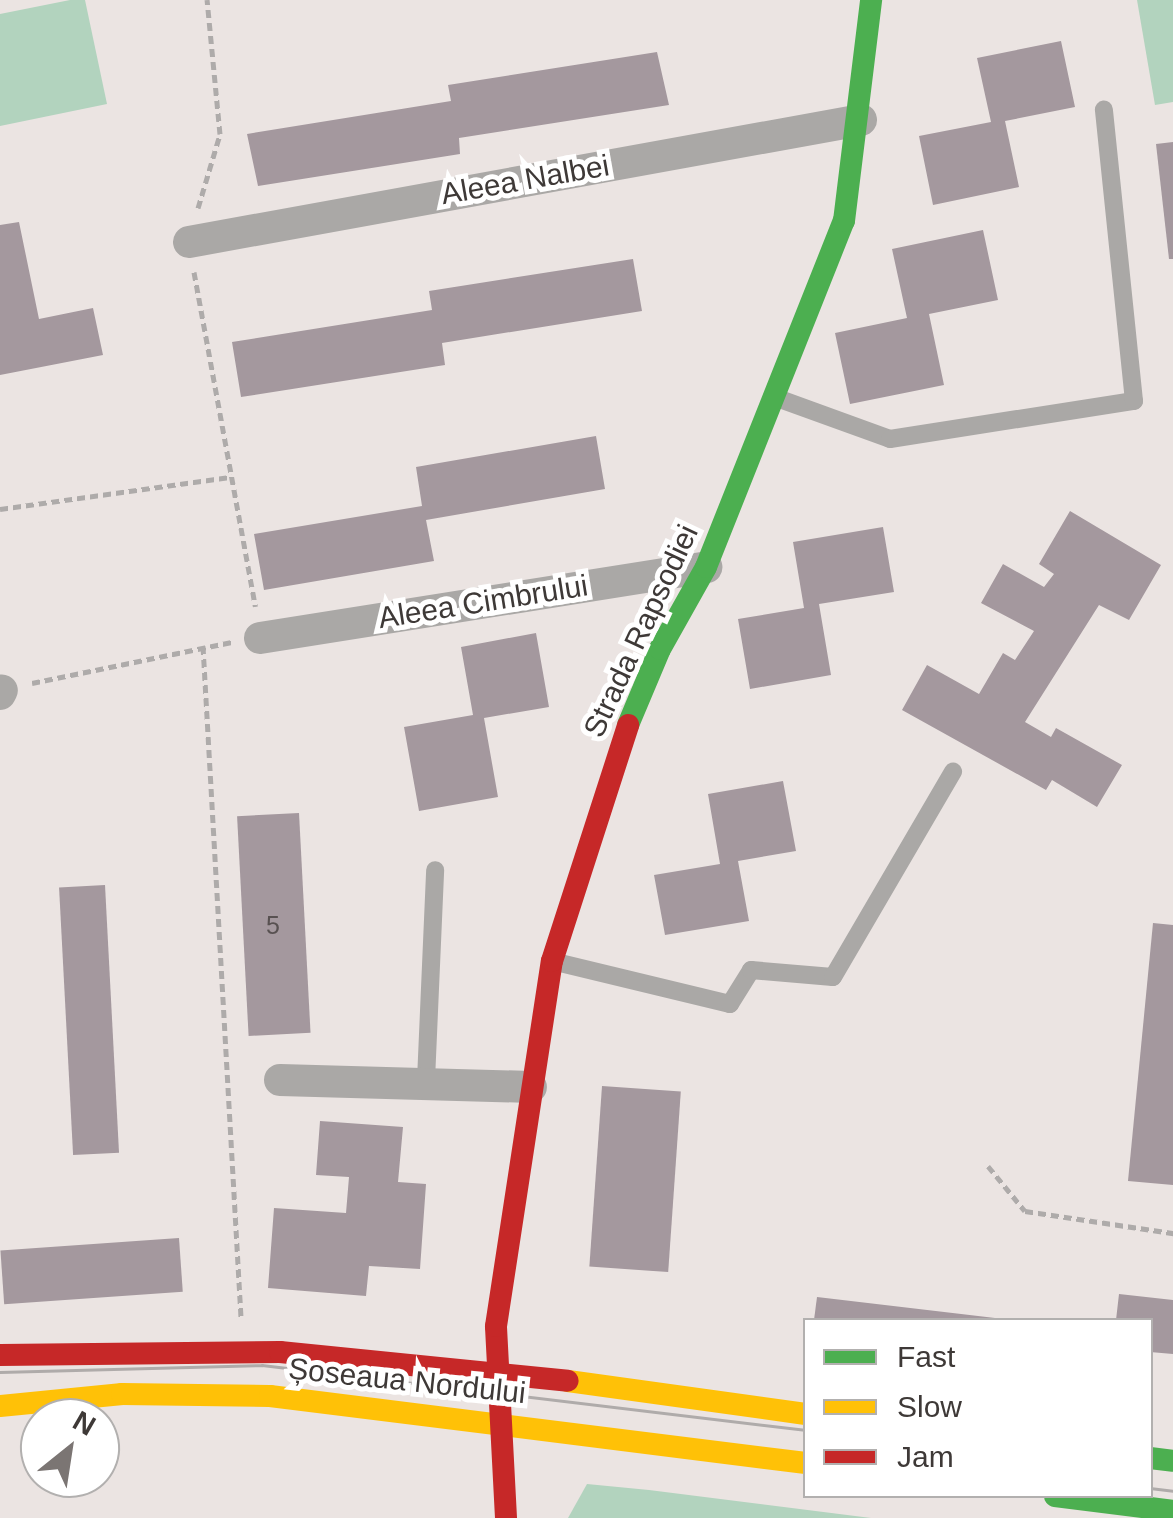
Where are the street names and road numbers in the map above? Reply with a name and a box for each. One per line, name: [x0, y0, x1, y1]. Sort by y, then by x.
street label: Aleea Nalbei: [438, 148, 612, 212]
street label: Strada Rapsodiei: [576, 519, 706, 743]
street label: Aleea Cimbrului: [376, 568, 590, 636]
street label: Șoseaua Nordului: [287, 1351, 527, 1411]

